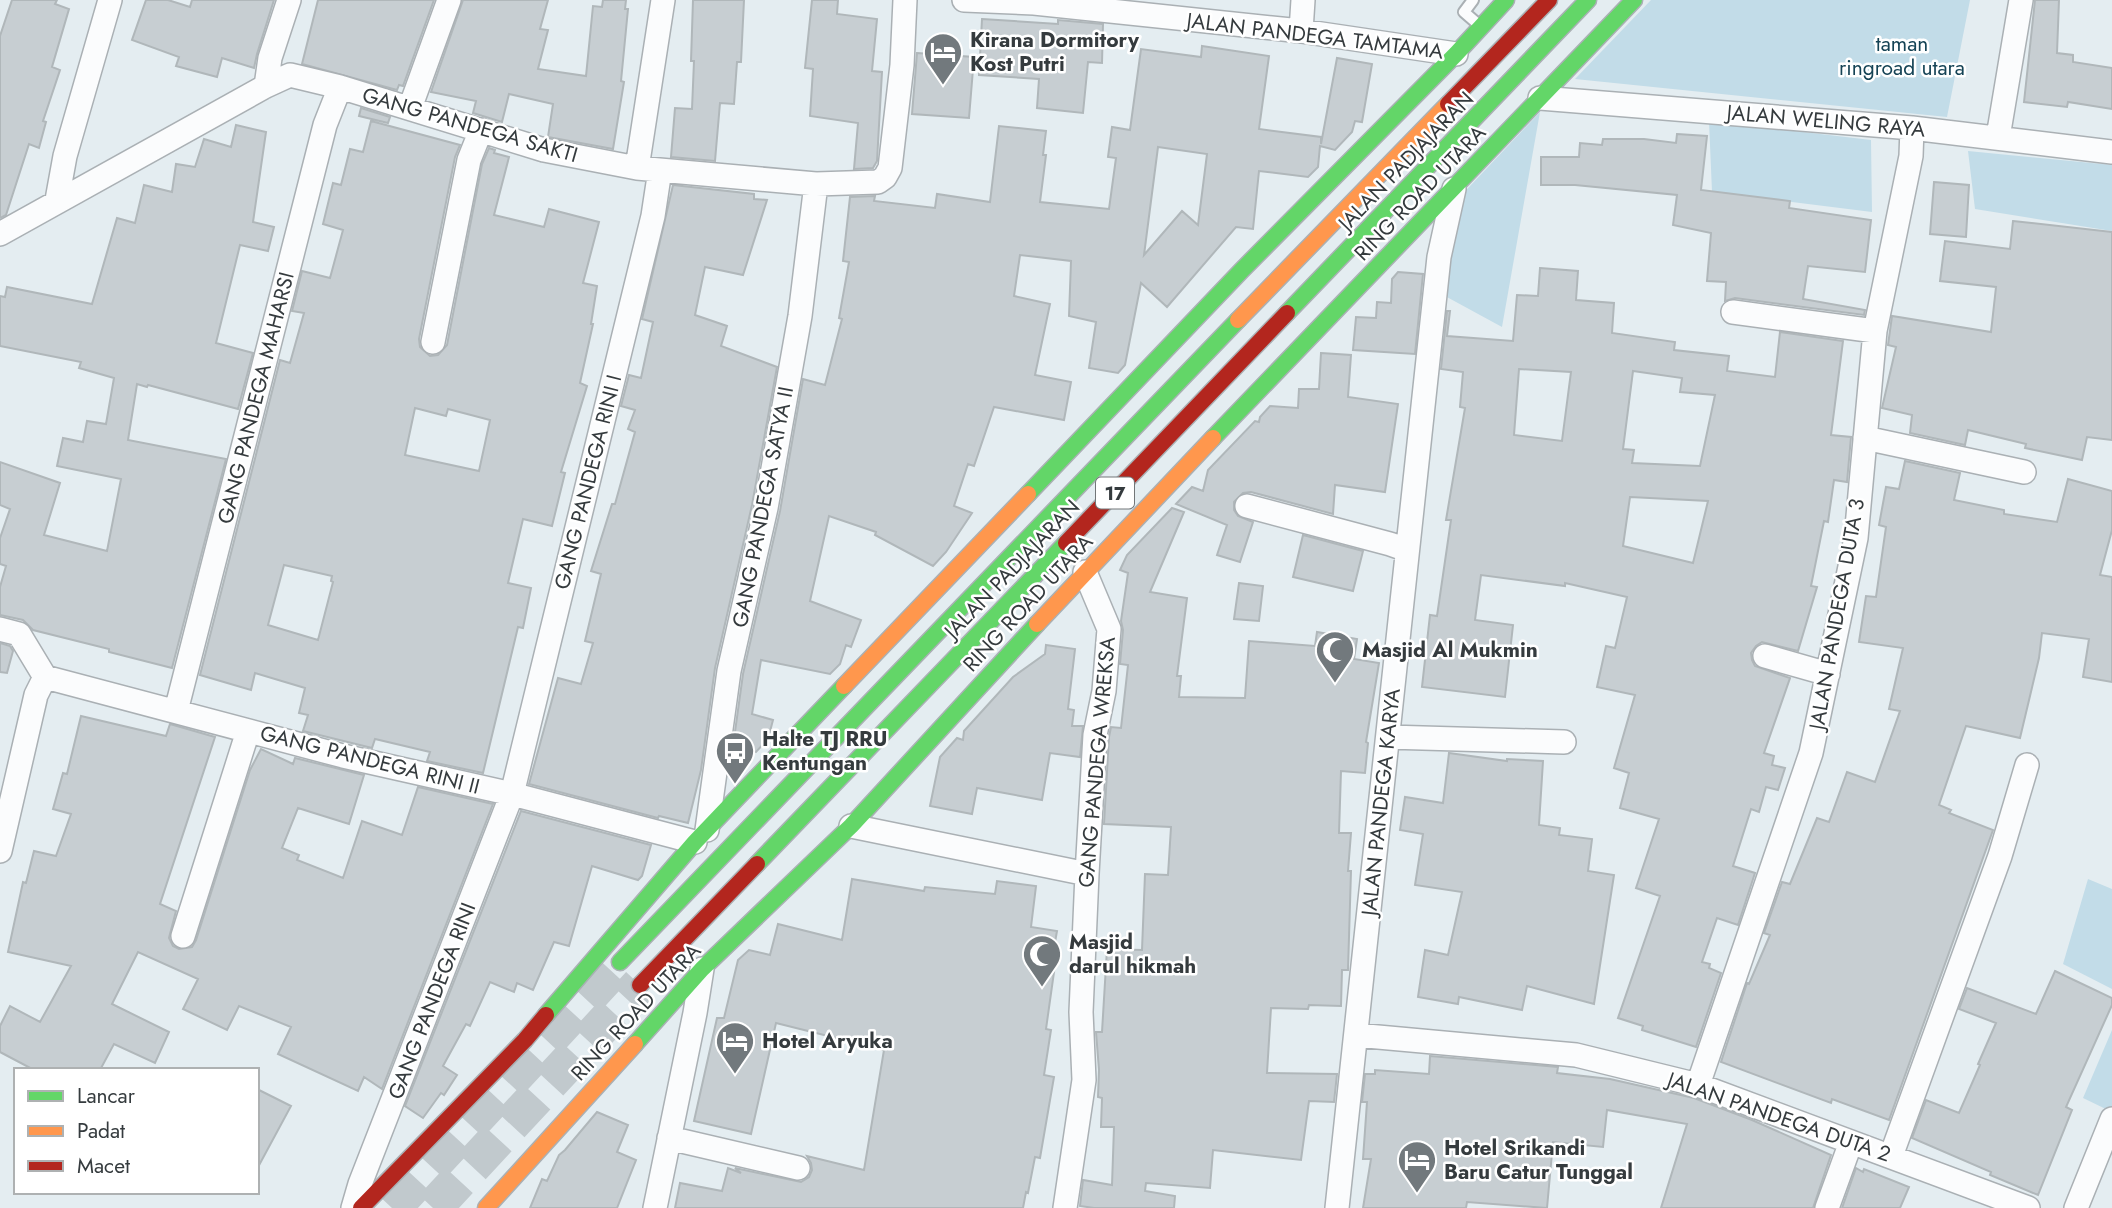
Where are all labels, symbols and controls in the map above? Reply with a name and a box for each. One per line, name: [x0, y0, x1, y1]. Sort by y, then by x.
street label: JALAN PANDEGA TAMTAMA: [1182, 5, 1445, 67]
place label: Kirana Dormitory Kost Putri: [970, 25, 1140, 79]
park label: taman ringroad utara: [1839, 29, 1965, 83]
hotel icon: Kirana Dormitory Kost Putri: [922, 31, 964, 86]
street label: GANG PANDEGA SAKTI: [359, 80, 581, 170]
street label: JALAN PADJAJARAN: [1329, 85, 1480, 240]
street label: JALAN WELING RAYA: [1723, 97, 1927, 145]
street label: RING ROAD UTARA: [1347, 118, 1493, 268]
street label: GANG PANDEGA MAHARSI: [210, 269, 302, 527]
street label: GANG PANDEGA RINI I: [547, 372, 629, 592]
street label: GANG PANDEGA SATYA II: [725, 384, 801, 630]
road number: 17: [1096, 478, 1134, 508]
street label: JALAN PADJAJARAN: [935, 493, 1086, 648]
street label: JALAN PANDEGA DUTA 3: [1801, 496, 1872, 735]
street label: RING ROAD UTARA: [956, 528, 1100, 678]
mosque icon: Masjid Al Mukmin: [1314, 629, 1356, 684]
street label: GANG PANDEGA WREKSA: [1071, 635, 1123, 889]
place label: Masjid Al Mukmin: [1362, 635, 1538, 665]
street label: JALAN PANDEGA KARYA: [1354, 687, 1408, 920]
street label: GANG PANDEGA RINI II: [257, 718, 483, 802]
place label: Halte TJ RRU Kentungan: [762, 724, 887, 778]
bus stop icon: Halte TJ RRU Kentungan: [714, 730, 756, 785]
street label: GANG PANDEGA RINI: [381, 898, 483, 1104]
place label: Masjid darul hikmah: [1069, 927, 1196, 981]
mosque icon: Masjid darul hikmah: [1021, 933, 1063, 988]
street label: RING ROAD UTARA: [564, 937, 708, 1087]
hotel icon: Hotel Aryuka: [714, 1020, 756, 1075]
place label: Hotel Aryuka: [762, 1026, 893, 1056]
street label: JALAN PANDEGA DUTA 2: [1660, 1064, 1895, 1169]
legend: [14, 1068, 259, 1194]
text: Lancar: [77, 1081, 136, 1111]
text: Padat: [77, 1116, 125, 1146]
place label: Hotel Srikandi Baru Catur Tunggal: [1444, 1133, 1633, 1187]
hotel icon: Hotel Srikandi Baru Catur Tunggal: [1396, 1139, 1438, 1194]
text: Macet: [77, 1151, 130, 1181]

